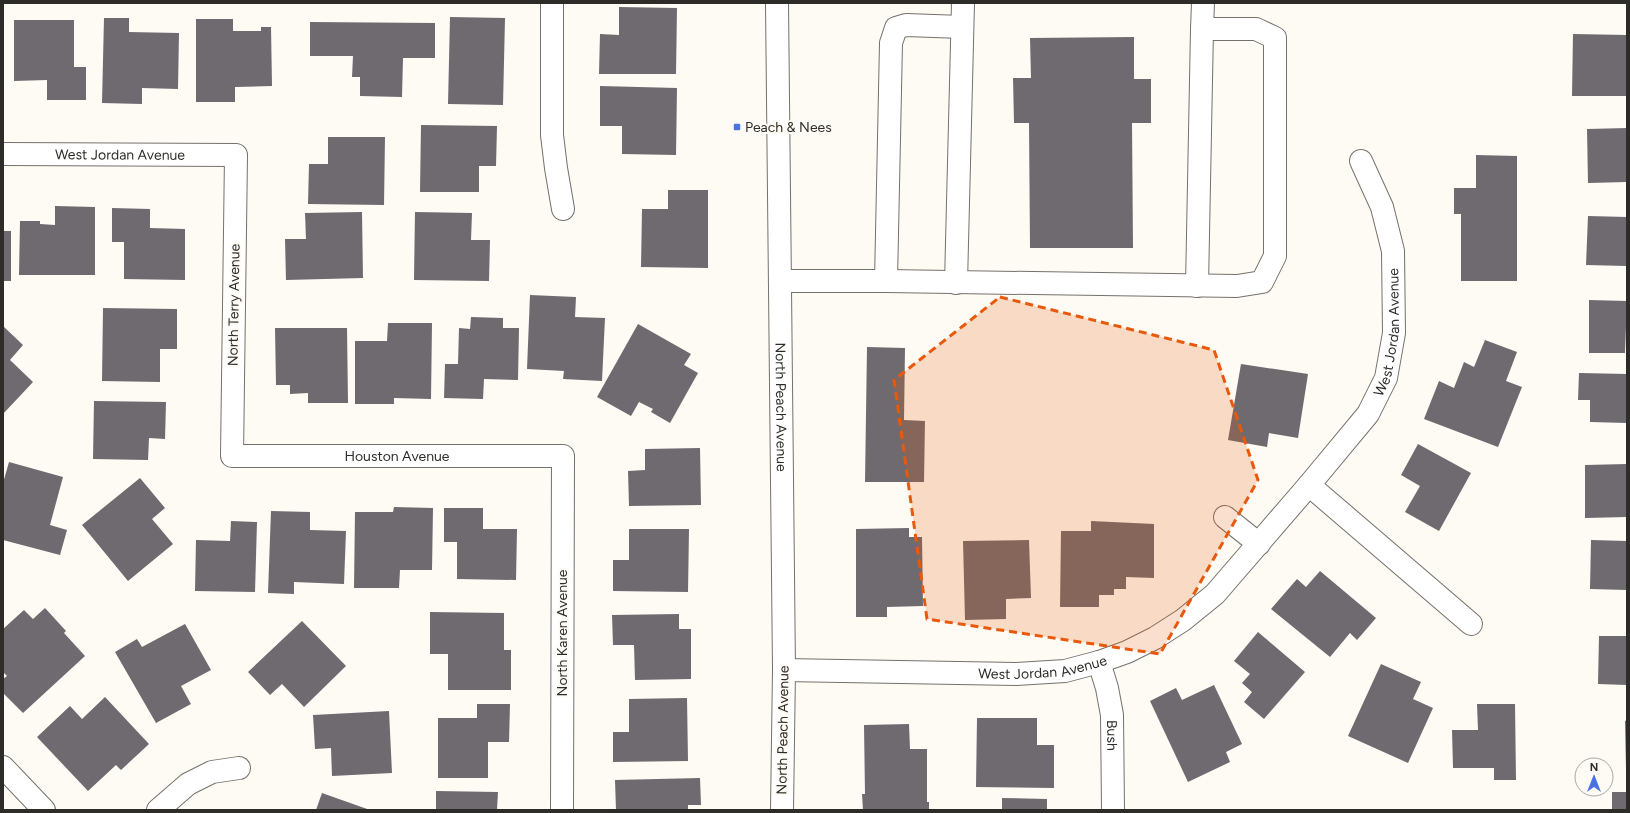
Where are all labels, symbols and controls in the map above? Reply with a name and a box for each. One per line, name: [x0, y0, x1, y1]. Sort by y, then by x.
place label: Peach & Nees: [745, 119, 832, 136]
marker: Peach & Nees: [732, 122, 742, 132]
street label: West Jordan Avenue: [55, 146, 185, 163]
street label: North Terry Avenue: [224, 243, 244, 366]
street label: West Jordan Avenue: [1370, 268, 1403, 399]
street label: North Peach Avenue: [772, 342, 790, 472]
street label: Houston Avenue: [344, 448, 450, 465]
street label: North Karen Avenue: [554, 569, 571, 696]
street label: West Jordan Avenue: [978, 651, 1109, 683]
street label: North Peach Avenue: [773, 665, 793, 795]
street label: Bush: [1104, 720, 1121, 751]
north arrow: [1574, 757, 1614, 797]
text: N: [1590, 761, 1598, 774]

